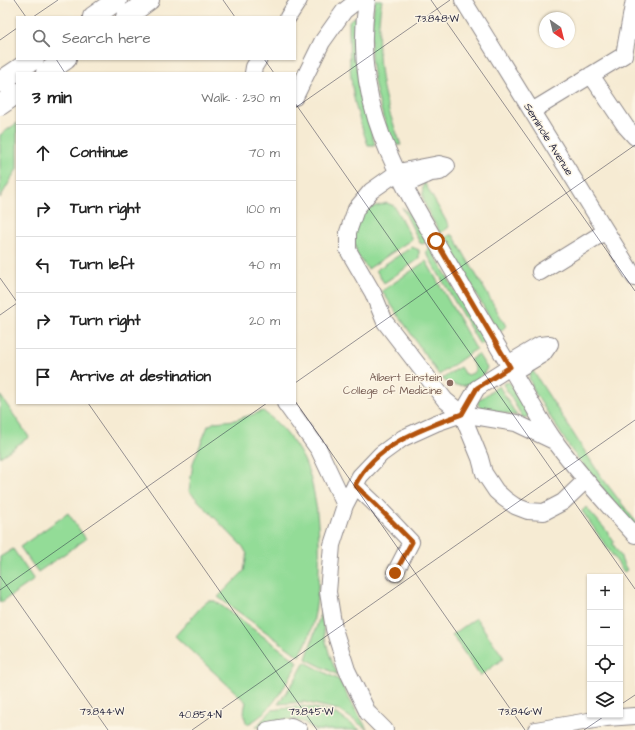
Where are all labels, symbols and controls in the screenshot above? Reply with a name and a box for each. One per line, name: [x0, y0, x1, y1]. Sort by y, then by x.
text: 73.848°W: [415, 12, 460, 26]
north arrow: [539, 12, 575, 48]
search box: [16, 16, 296, 60]
icon: search: [30, 27, 52, 49]
text: Search here: [62, 28, 151, 49]
text: 3 min: [32, 86, 72, 110]
text: Walk · 230 m: [201, 89, 280, 107]
street label: Seminole Avenue: [520, 100, 577, 178]
icon: ahead: [32, 142, 54, 164]
text: Continue: [70, 142, 128, 163]
text: 70 m: [248, 144, 280, 162]
icon: right: [32, 198, 54, 220]
text: Turn right: [70, 198, 141, 219]
text: 100 m: [247, 200, 280, 218]
route start: [427, 232, 445, 250]
icon: left: [32, 254, 54, 276]
text: Turn left: [70, 254, 134, 275]
text: 40 m: [248, 256, 280, 274]
icon: right: [32, 310, 54, 332]
text: Turn right: [70, 310, 141, 331]
text: 20 m: [249, 312, 280, 330]
icon: arrive: [32, 366, 54, 388]
text: Arrive at destination: [70, 366, 211, 387]
place label: Albert Einstein College of Medicine: [343, 370, 442, 399]
marker: Albert Einstein College of Medicine: [445, 378, 455, 388]
route end: [386, 564, 404, 582]
map controls: [587, 574, 623, 718]
button: +: [587, 574, 623, 610]
button: −: [587, 610, 623, 646]
button: locate: [587, 646, 623, 682]
button: layers: [587, 682, 623, 718]
text: 73.844°W: [80, 705, 125, 719]
text: 73.845°W: [289, 705, 334, 719]
text: 73.846°W: [498, 705, 542, 719]
text: 40.854°N: [178, 708, 222, 722]

